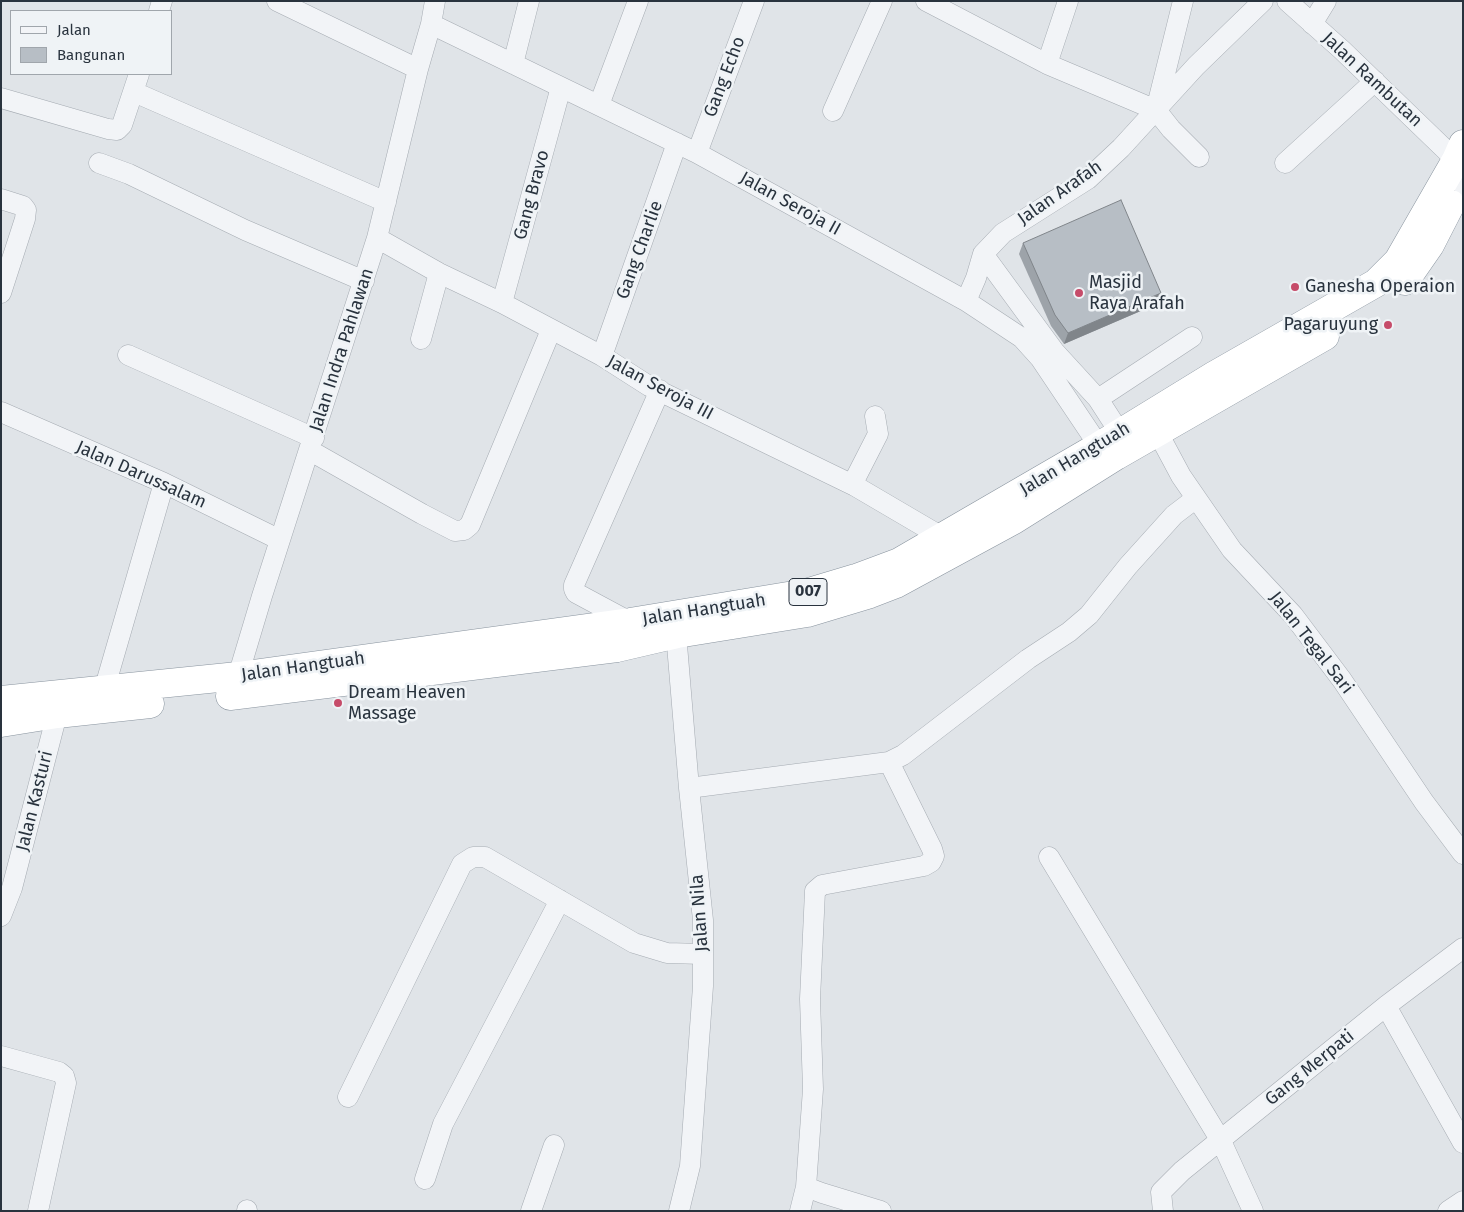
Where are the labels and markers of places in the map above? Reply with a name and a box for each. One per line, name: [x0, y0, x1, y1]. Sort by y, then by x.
place label: Masjid Raya Arafah: [1089, 272, 1185, 314]
place label: Ganesha Operaion: [1305, 276, 1455, 298]
marker: Ganesha Operaion: [1289, 281, 1301, 293]
marker: Masjid Raya Arafah: [1073, 287, 1085, 299]
place label: Pagaruyung: [1283, 314, 1378, 336]
marker: Pagaruyung: [1382, 319, 1394, 331]
place label: Dream Heaven Massage: [348, 682, 466, 724]
marker: Dream Heaven Massage: [332, 697, 344, 709]

